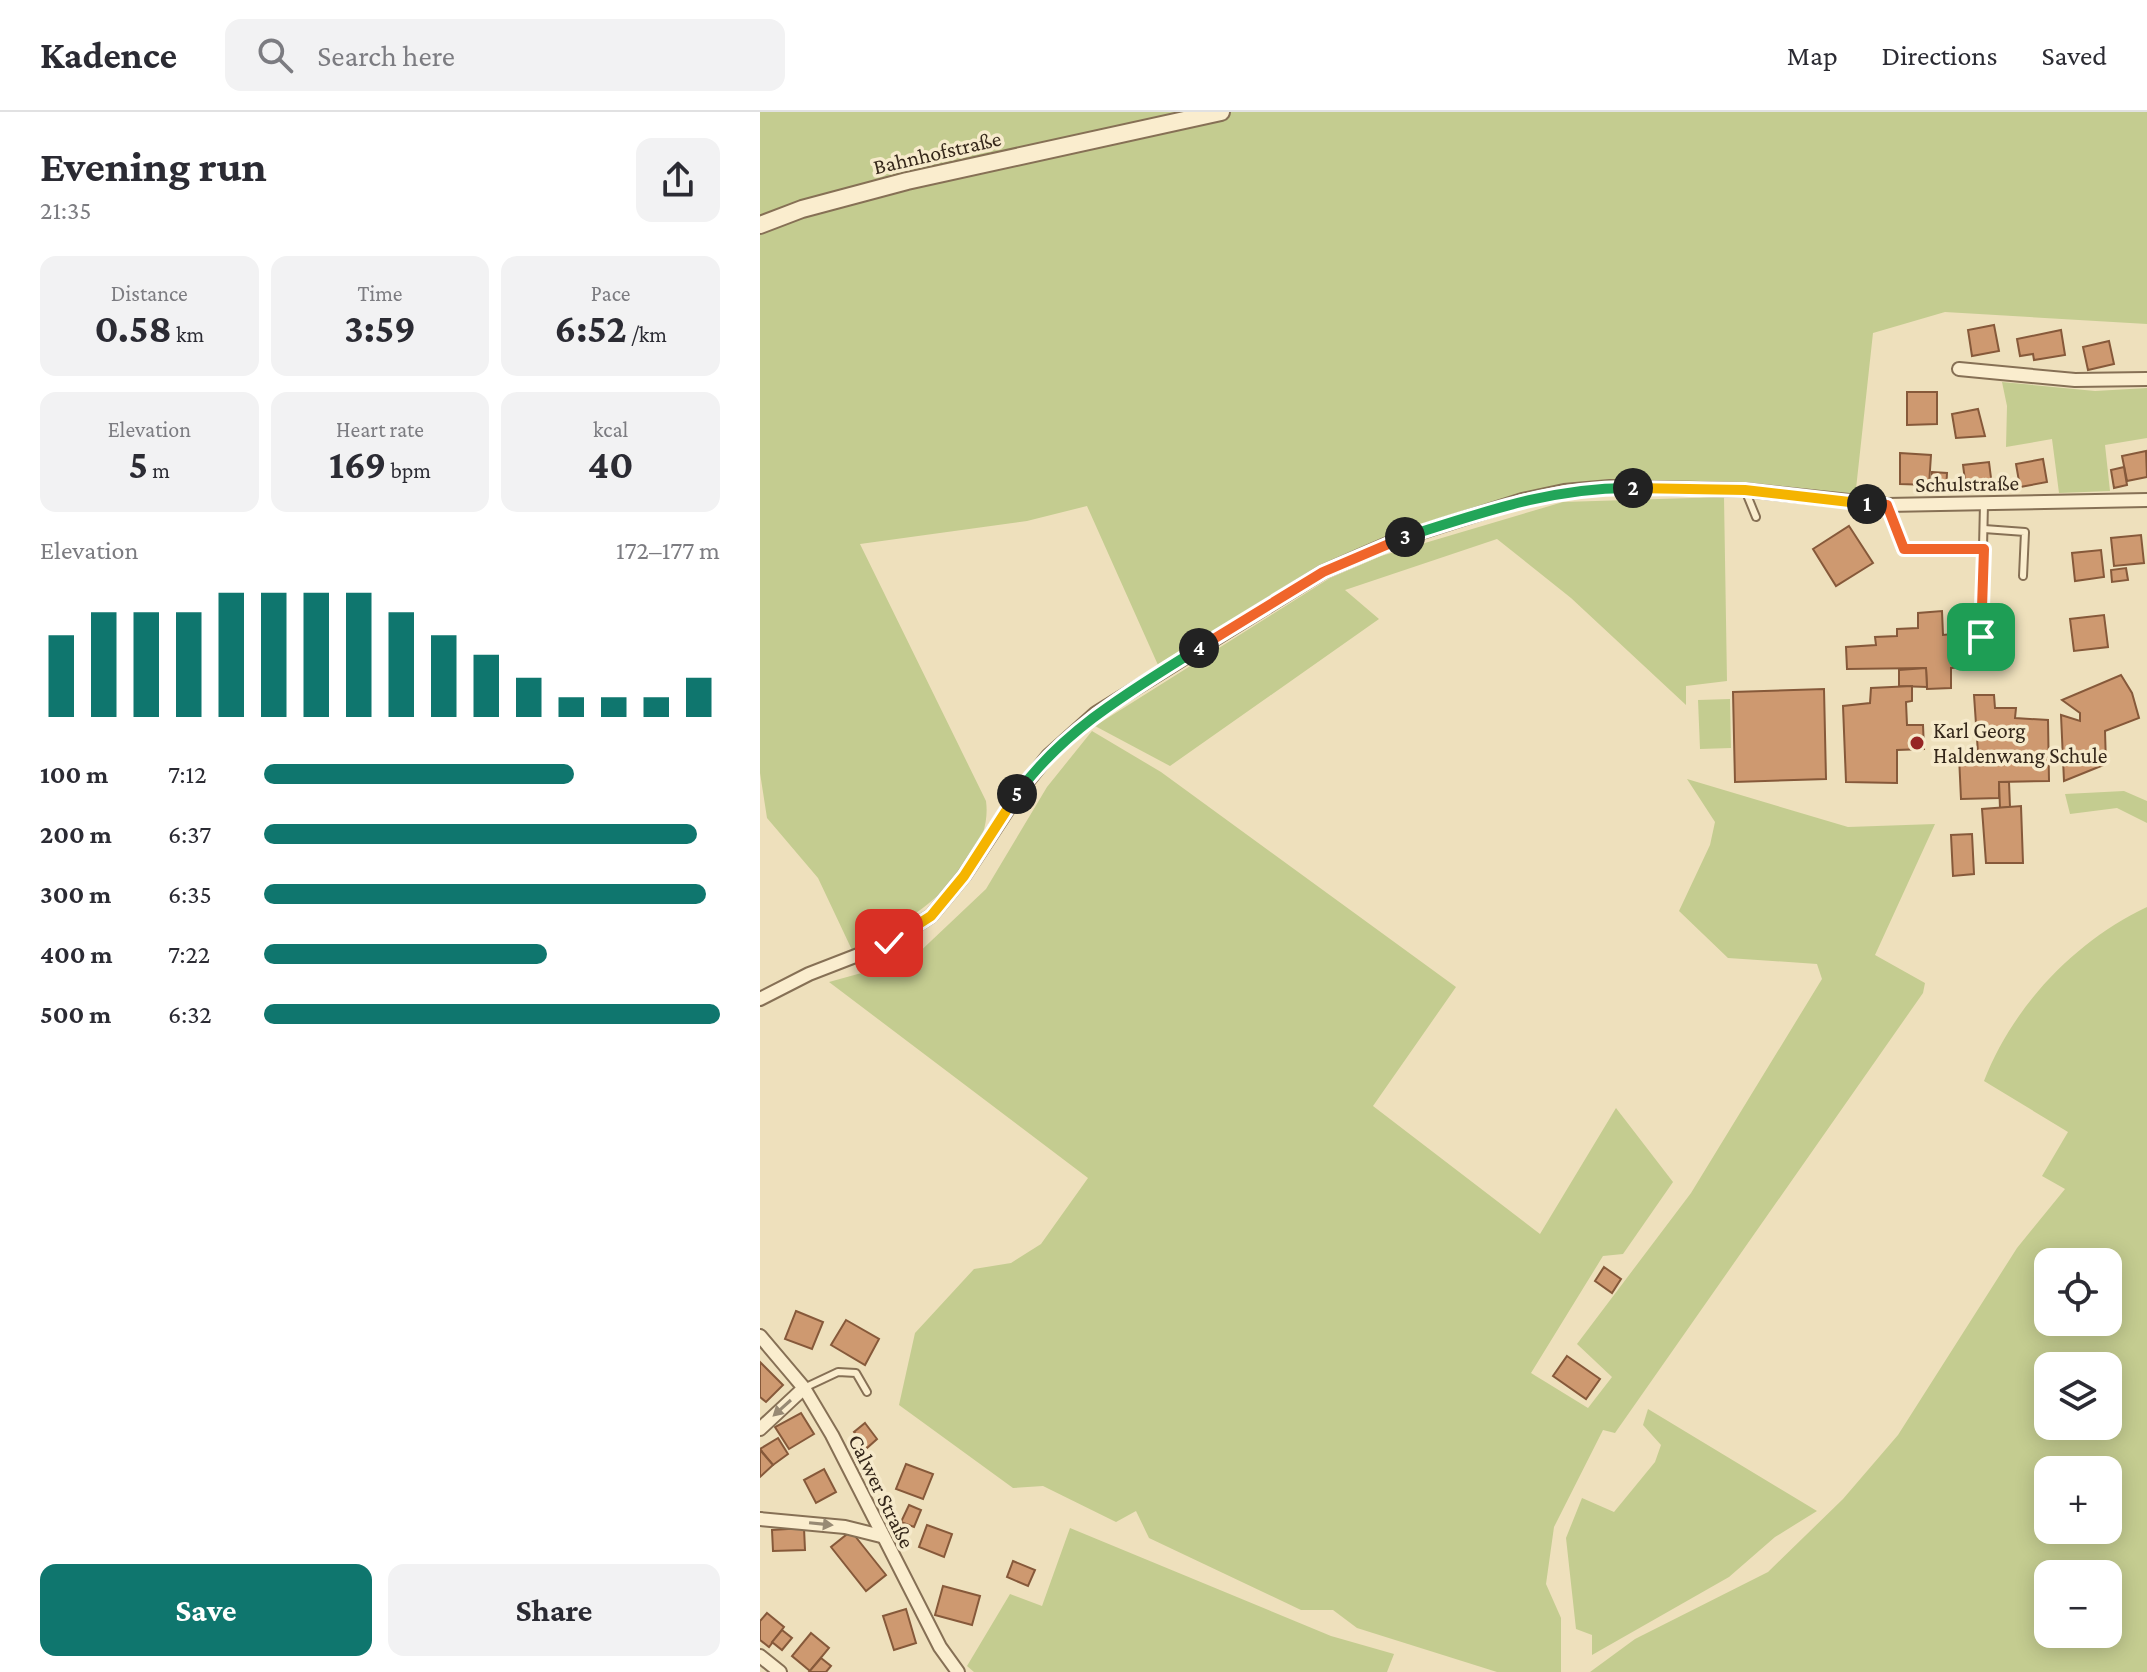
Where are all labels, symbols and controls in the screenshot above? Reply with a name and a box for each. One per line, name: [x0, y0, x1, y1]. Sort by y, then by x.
search box: [225, 19, 785, 91]
icon: search: [253, 33, 297, 77]
text: Kadence: [40, 34, 177, 76]
text: Search here: [317, 39, 455, 72]
text: Map: [1787, 40, 1838, 71]
text: Directions: [1882, 40, 1997, 71]
text: Saved: [2041, 40, 2107, 71]
street label: Bahnhofstraße: [871, 126, 1003, 179]
button: share: [636, 138, 720, 222]
text: Evening run: [40, 142, 267, 190]
text: 21:35: [40, 196, 92, 225]
text: Distance: [111, 281, 188, 306]
text: Time: [357, 281, 403, 306]
text: Pace: [591, 281, 630, 306]
text: 0.58: [95, 306, 172, 351]
text: 3:59: [344, 306, 416, 351]
text: 6:52: [554, 306, 627, 351]
text: km: [172, 322, 204, 347]
text: /km: [627, 322, 667, 347]
text: Elevation: [108, 417, 191, 442]
text: Heart rate: [336, 417, 424, 442]
text: kcal: [593, 417, 628, 442]
text: 5: [129, 442, 148, 487]
text: 169: [329, 442, 386, 487]
text: 40: [588, 442, 634, 487]
text: m: [148, 458, 170, 483]
text: bpm: [386, 458, 431, 483]
pin: 2: [1613, 468, 1653, 508]
street label: Schulstraße: [1915, 470, 2019, 497]
text: 2: [1627, 475, 1639, 500]
pin: 1: [1847, 484, 1887, 524]
text: 1: [1863, 491, 1871, 516]
pin: 3: [1385, 517, 1425, 557]
text: 3: [1400, 524, 1410, 549]
text: Elevation: [40, 536, 138, 565]
text: 172–177 m: [616, 536, 720, 565]
pin: [1947, 603, 2015, 671]
icon: arrive: [1959, 615, 2003, 659]
pin: 4: [1179, 628, 1219, 668]
text: 4: [1193, 635, 1205, 660]
place label: Karl Georg Haldenwang Schule: [1933, 718, 2107, 768]
marker: Karl Georg Haldenwang Schule: [1908, 734, 1926, 752]
text: 100 m: [40, 760, 108, 789]
text: 7:12: [168, 760, 207, 789]
pin: 5: [997, 774, 1037, 814]
text: 5: [1012, 781, 1022, 806]
text: 200 m: [40, 820, 112, 849]
text: 6:37: [168, 820, 211, 849]
text: 300 m: [40, 880, 111, 909]
text: 6:35: [168, 880, 212, 909]
pin: [855, 909, 923, 977]
icon: check: [867, 921, 911, 965]
text: 400 m: [40, 940, 113, 969]
text: 7:22: [168, 940, 210, 969]
text: 500 m: [40, 1000, 111, 1029]
text: 6:32: [168, 1000, 212, 1029]
map controls: [2034, 1248, 2122, 1648]
button: locate: [2034, 1248, 2122, 1336]
button: layers: [2034, 1352, 2122, 1440]
one-way arrow: [773, 1399, 792, 1417]
street label: Calwer Straße: [843, 1430, 920, 1552]
button: +: [2034, 1456, 2122, 1544]
one-way arrow: [809, 1518, 834, 1531]
button: −: [2034, 1560, 2122, 1648]
button: Save: [40, 1564, 372, 1656]
button: Share: [388, 1564, 720, 1656]

